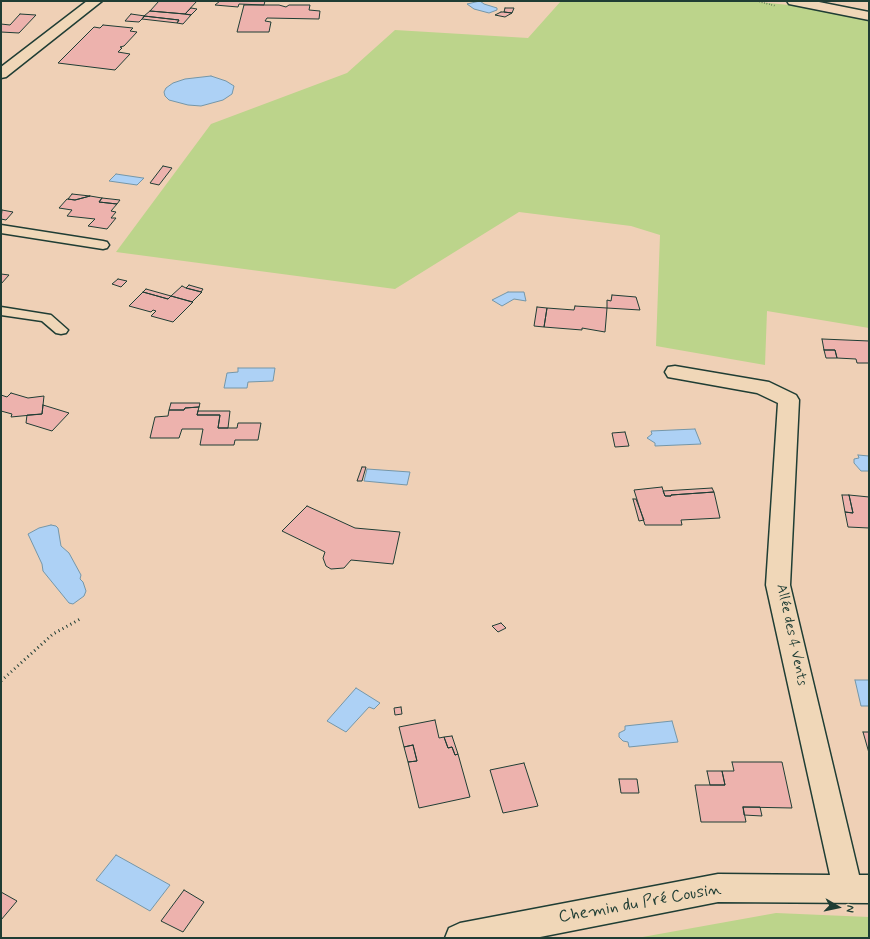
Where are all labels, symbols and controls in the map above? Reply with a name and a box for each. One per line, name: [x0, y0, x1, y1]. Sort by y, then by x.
street label: Allée des 4 Vents: [772, 583, 810, 687]
street label: Chemin du Pré Cousin: [557, 880, 723, 928]
north arrow: [818, 887, 858, 927]
text: N: [842, 904, 857, 914]

